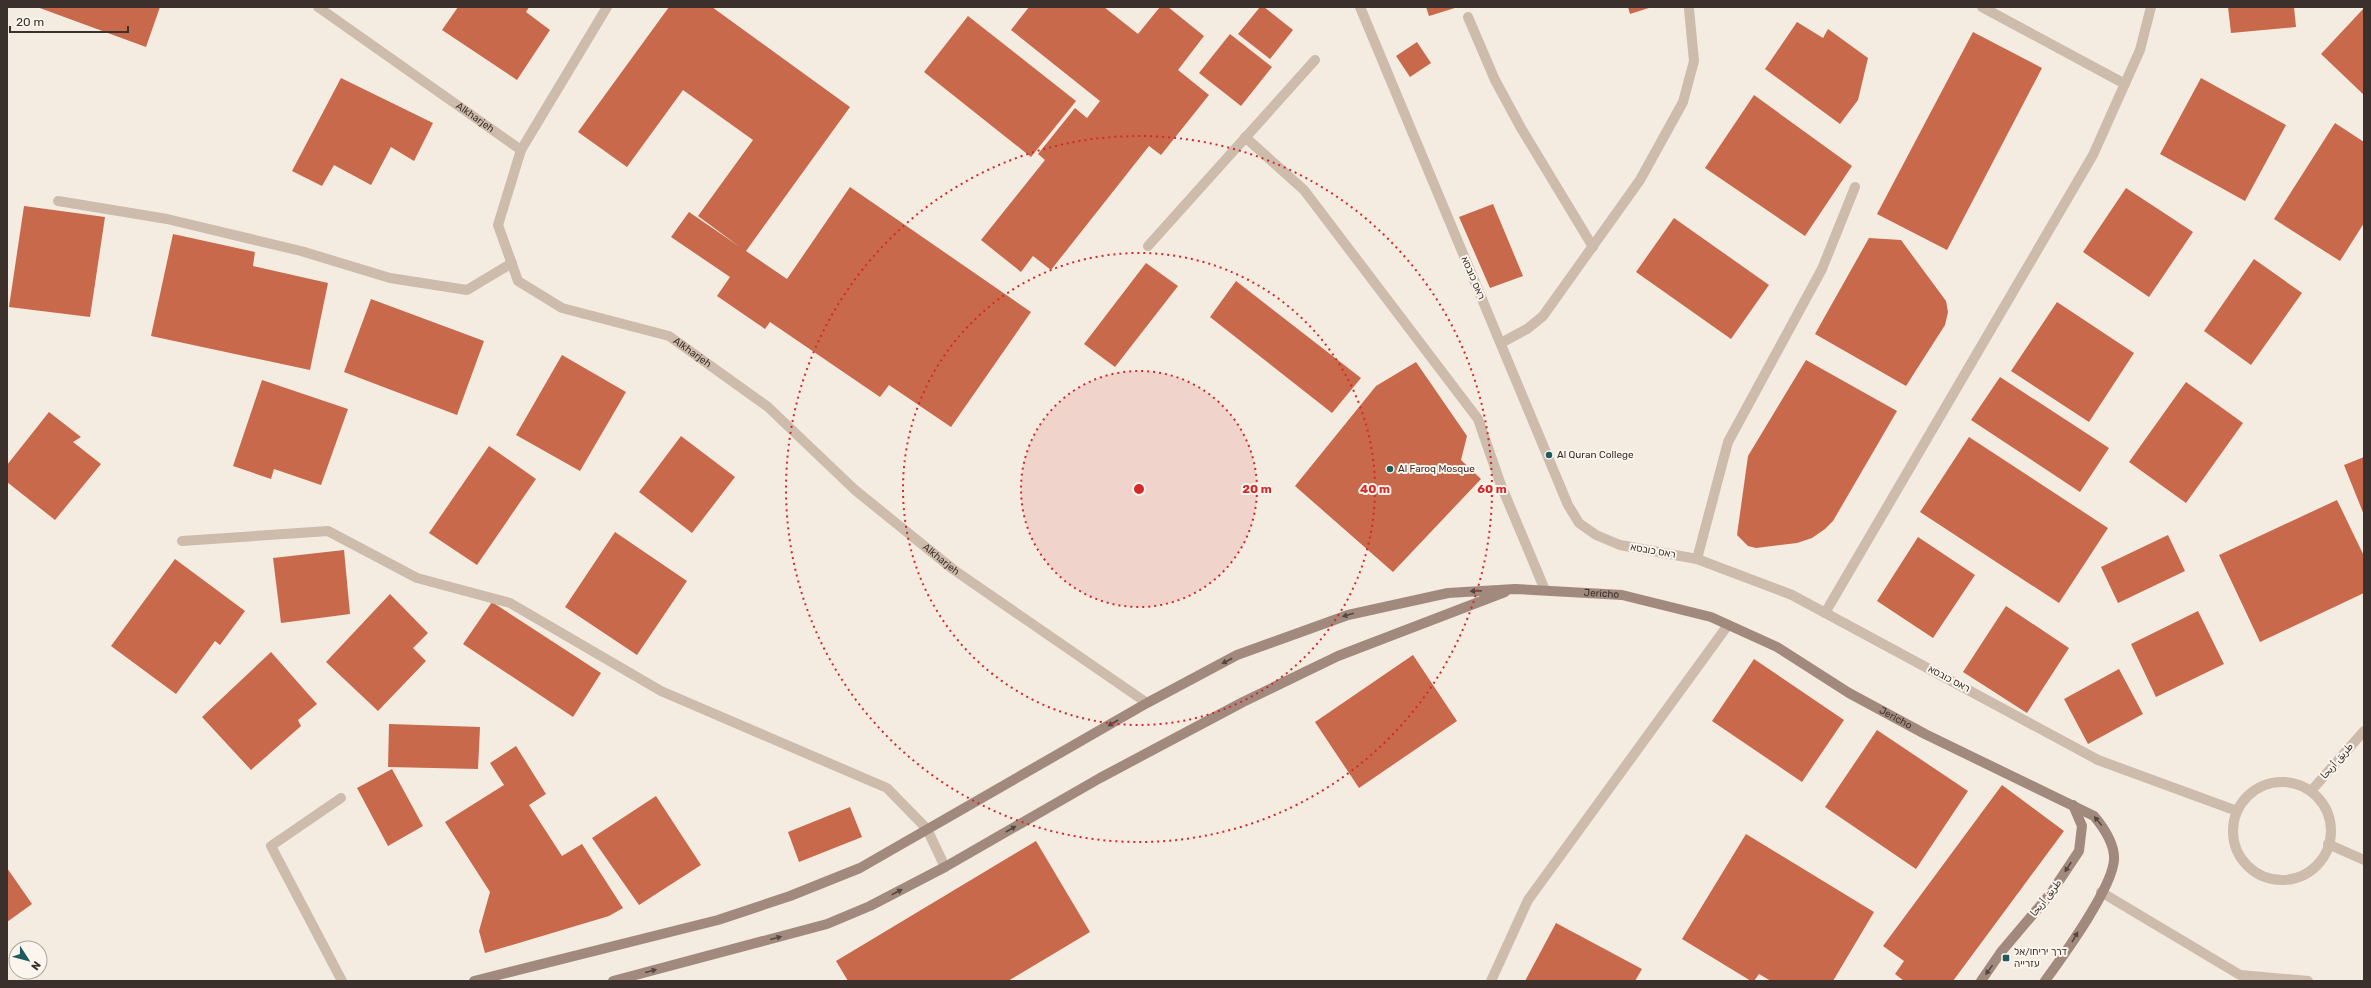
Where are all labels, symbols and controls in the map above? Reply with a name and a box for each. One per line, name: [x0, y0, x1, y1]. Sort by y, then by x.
scale bar: [10, 8, 128, 34]
text: 20 m: [16, 15, 44, 29]
street label: Alkharjeh: [454, 100, 496, 135]
street label: ראס כובסא: [1459, 255, 1487, 301]
street label: Alkharjeh: [671, 335, 714, 370]
place label: Al Quran College: [1557, 449, 1634, 461]
marker: Al Quran College: [1544, 450, 1554, 460]
place label: Al Faroq Mosque: [1398, 463, 1475, 475]
marker: Al Faroq Mosque: [1385, 464, 1395, 474]
centre of rings: [1132, 482, 1146, 496]
text: 20 m: [1242, 482, 1272, 496]
text: 40 m: [1360, 482, 1390, 496]
text: 60 m: [1477, 482, 1507, 496]
street label: Alkharjeh: [920, 541, 962, 578]
street label: ראס כובסא: [1629, 541, 1677, 561]
street label: Jericho: [1583, 587, 1620, 601]
one-way arrow: [1469, 588, 1482, 594]
one-way arrow: [1342, 612, 1354, 618]
one-way arrow: [1221, 657, 1232, 664]
street label: ראס כובסא: [1926, 663, 1972, 695]
street label: Jericho: [1877, 704, 1914, 732]
one-way arrow: [1107, 720, 1118, 727]
street label: طريق أريحا: [2318, 741, 2356, 781]
one-way arrow: [2094, 816, 2103, 827]
one-way arrow: [1005, 825, 1017, 832]
one-way arrow: [2065, 861, 2072, 873]
street label: طريق أريحا: [2028, 877, 2064, 919]
one-way arrow: [892, 888, 903, 895]
one-way arrow: [2072, 932, 2079, 943]
one-way arrow: [770, 934, 783, 940]
north arrow: [8, 940, 48, 980]
place label: דרך יריחו/אל עזרייה: [2014, 946, 2067, 970]
marker: דרך יריחו/אל עזרייה: [2001, 953, 2011, 963]
text: N: [28, 959, 43, 973]
one-way arrow: [1985, 964, 1993, 975]
one-way arrow: [645, 968, 657, 974]

